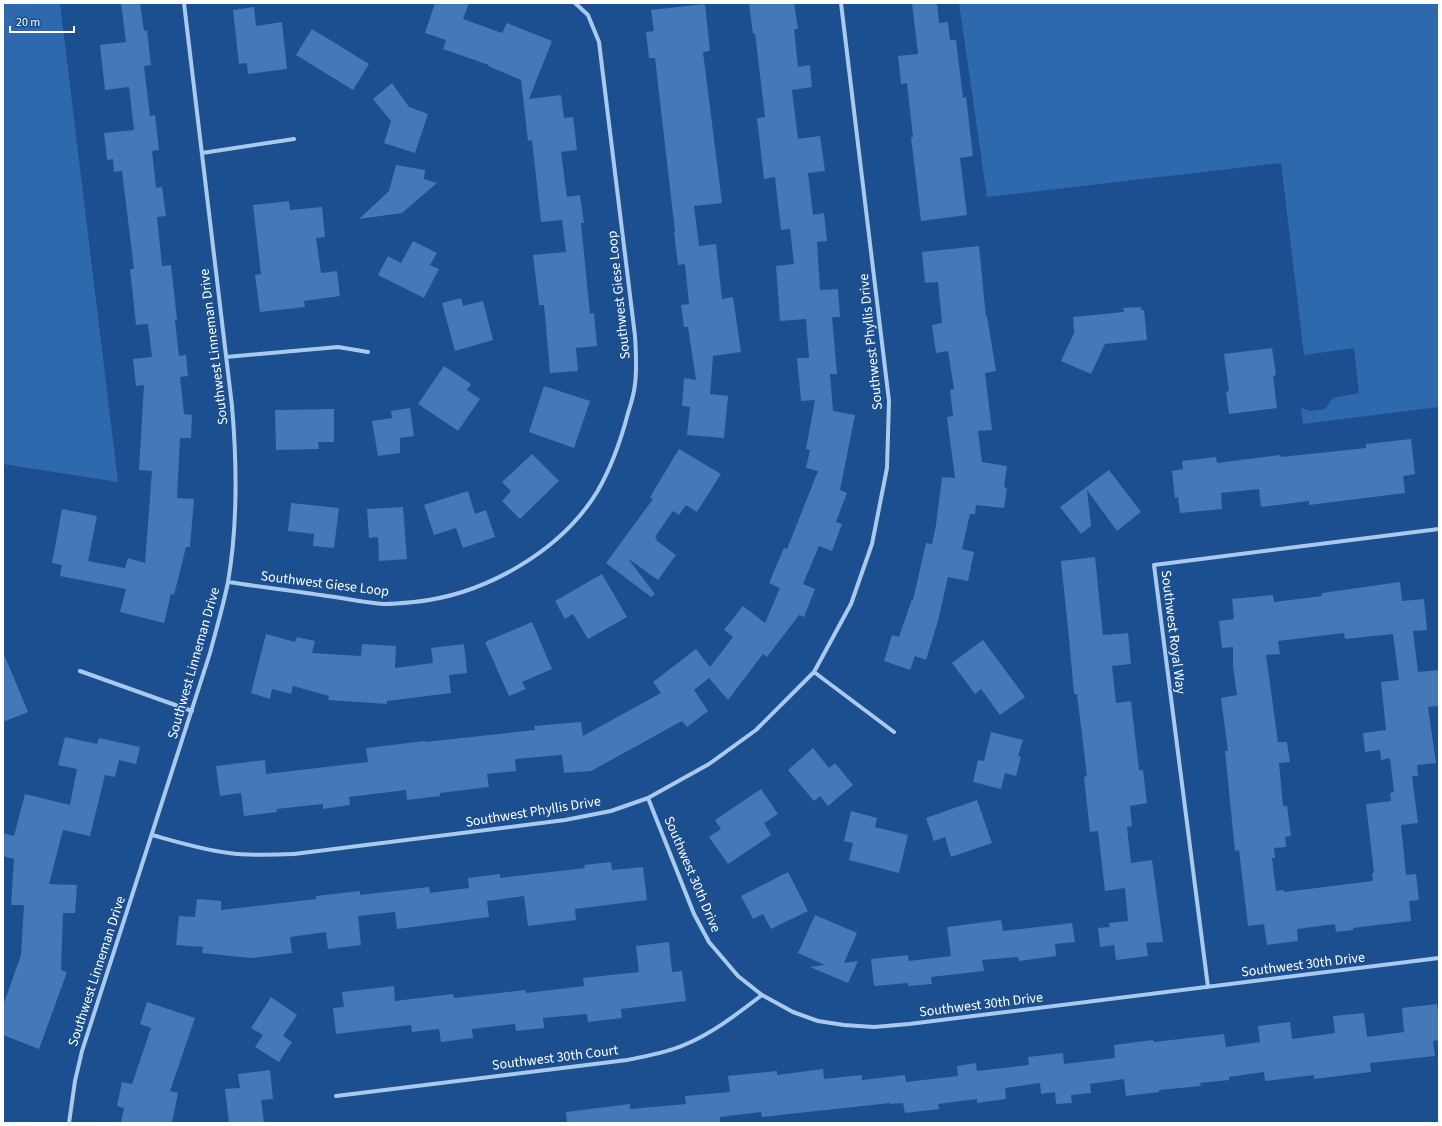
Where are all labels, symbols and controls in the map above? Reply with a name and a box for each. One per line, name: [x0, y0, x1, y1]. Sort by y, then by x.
scale bar: [10, 8, 74, 34]
text: 20 m: [16, 14, 40, 31]
street label: Southwest Giese Loop: [602, 229, 636, 360]
street label: Southwest Linneman Drive: [194, 268, 233, 426]
street label: Southwest Phyllis Drive: [854, 273, 888, 411]
street label: Southwest Giese Loop: [259, 566, 391, 602]
street label: Southwest Royal Way: [1155, 569, 1191, 696]
street label: Southwest Linneman Drive: [163, 585, 225, 742]
street label: Southwest Phyllis Drive: [464, 791, 602, 833]
street label: Southwest 30th Drive: [659, 813, 726, 936]
street label: Southwest Linneman Drive: [63, 893, 131, 1049]
street label: Southwest 30th Drive: [1240, 947, 1366, 983]
street label: Southwest 30th Drive: [918, 987, 1044, 1023]
street label: Southwest 30th Court: [491, 1040, 620, 1076]

